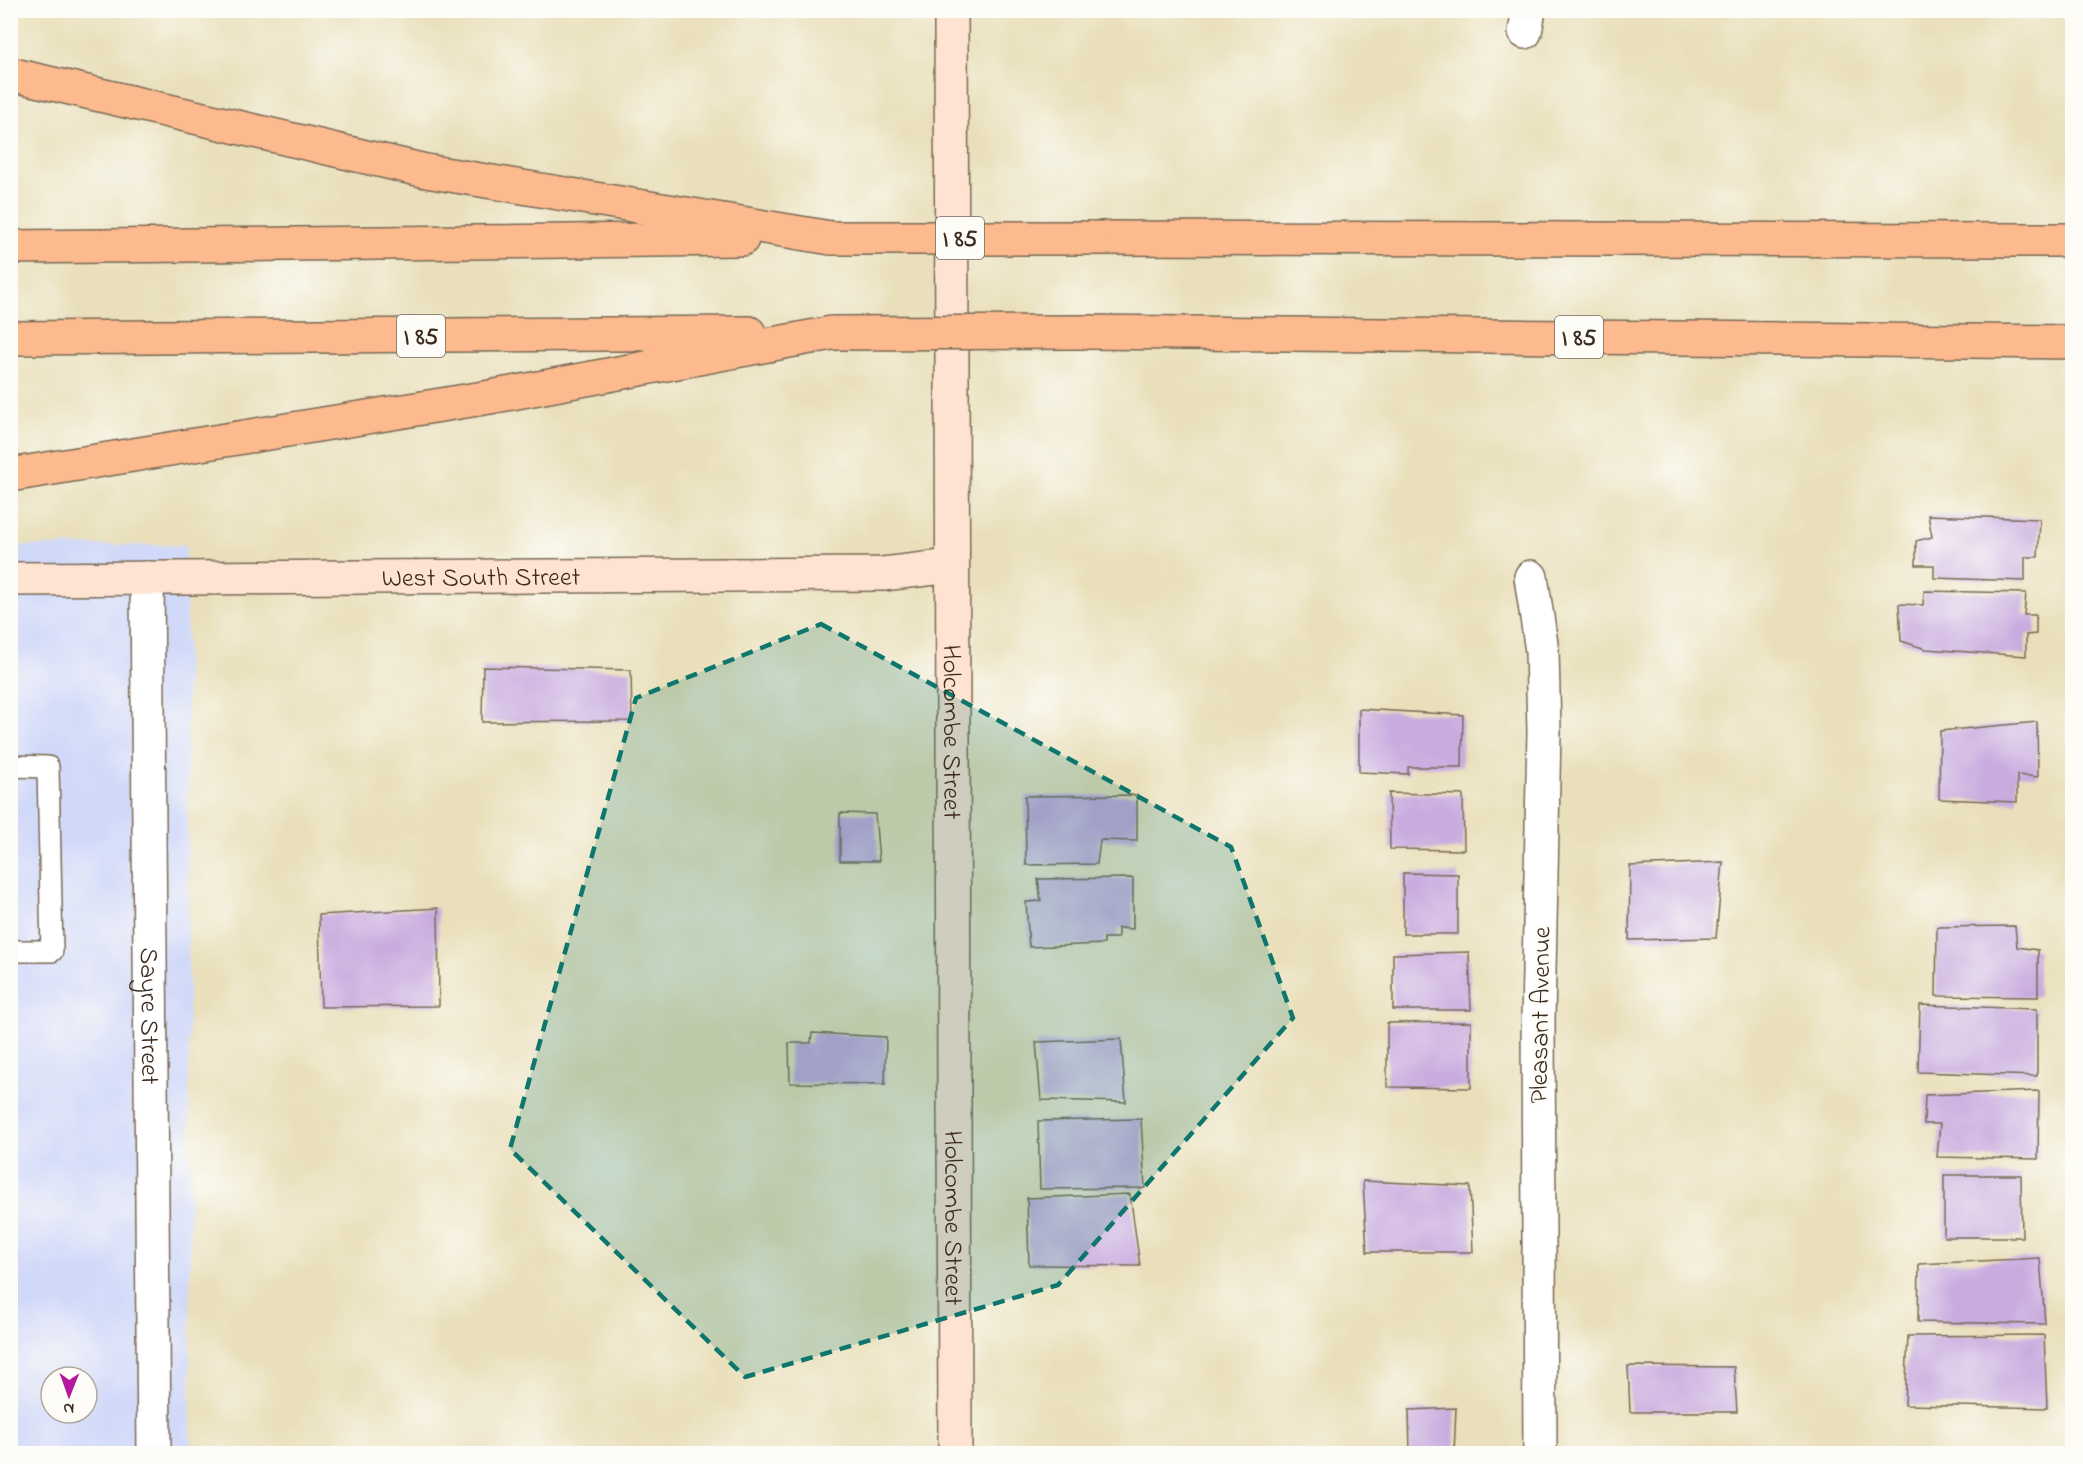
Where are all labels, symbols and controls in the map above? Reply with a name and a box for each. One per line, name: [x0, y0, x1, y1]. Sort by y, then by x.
road number: I 85: [936, 217, 984, 259]
road number: I 85: [397, 315, 445, 357]
road number: I 85: [1555, 316, 1603, 358]
street label: West South Street: [382, 560, 581, 599]
street label: Holcombe Street: [931, 644, 969, 820]
street label: Pleasant Avenue: [1521, 926, 1563, 1104]
street label: Sayre Street: [128, 947, 167, 1085]
street label: Holcombe Street: [932, 1130, 971, 1306]
north arrow: [39, 1365, 99, 1425]
text: N: [63, 1396, 74, 1420]

